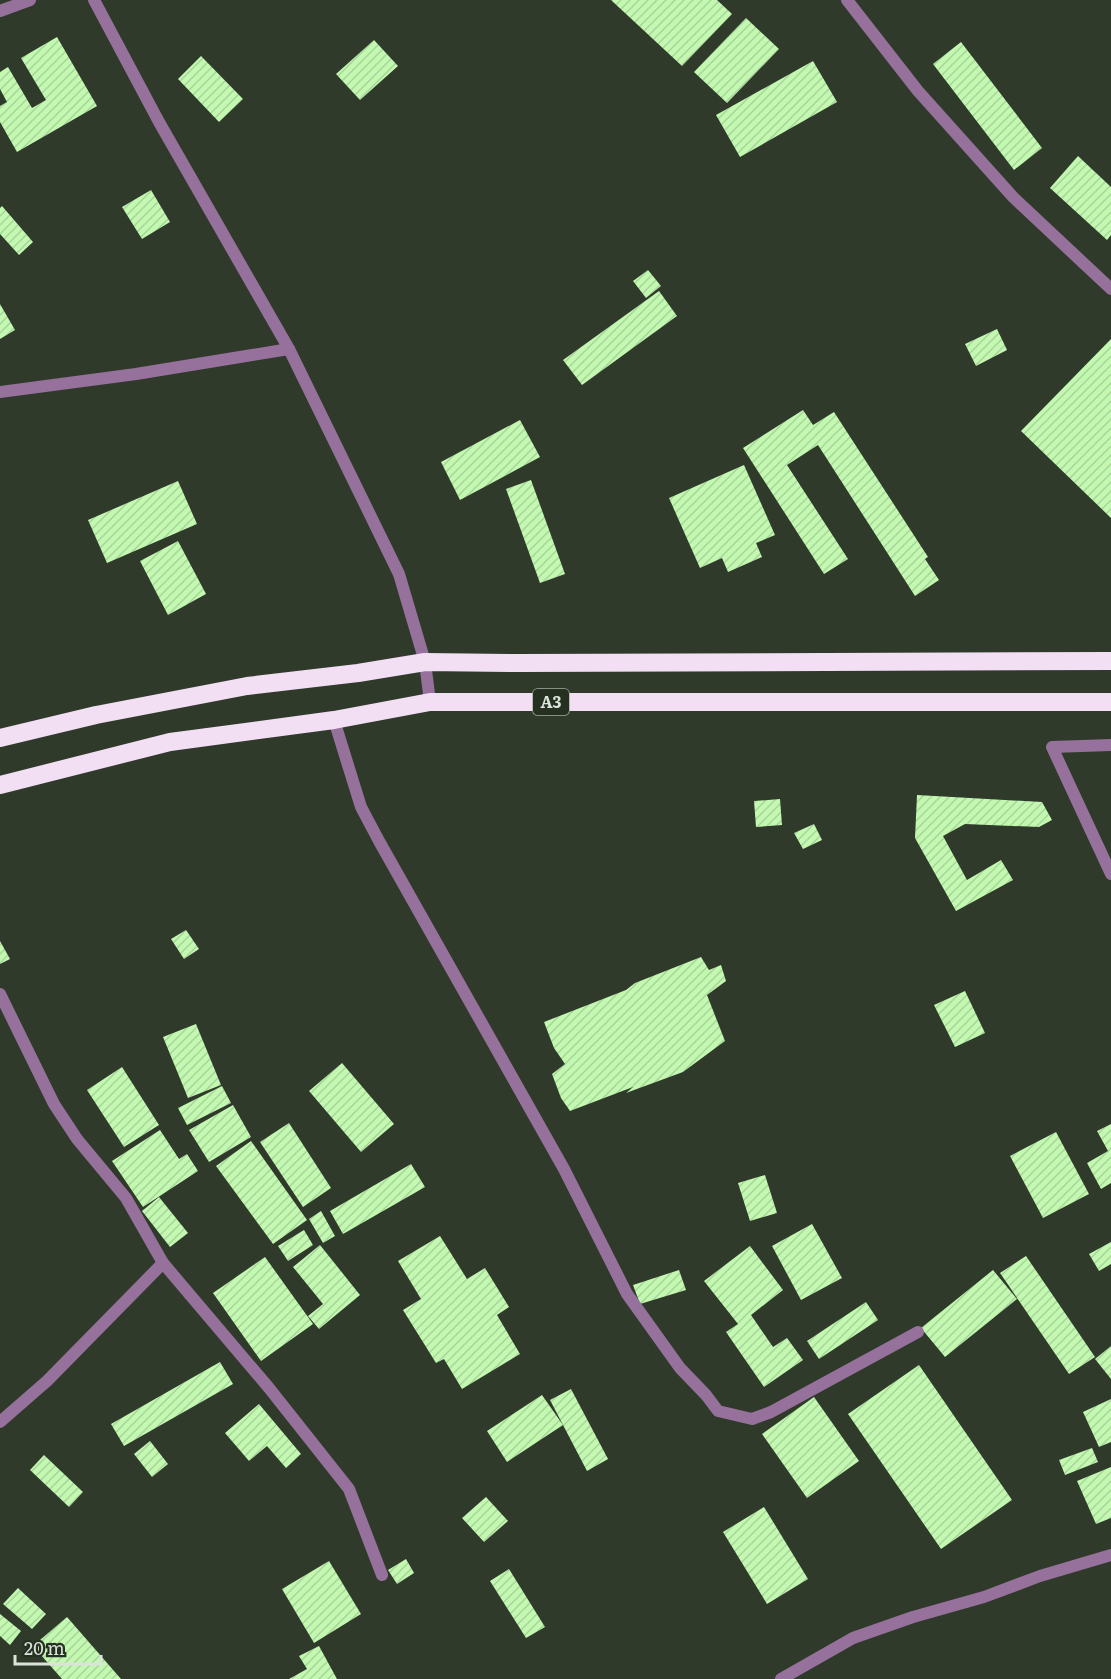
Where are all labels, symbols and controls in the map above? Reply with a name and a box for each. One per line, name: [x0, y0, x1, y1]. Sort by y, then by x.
road number: A3: [533, 689, 569, 715]
scale bar: [15, 1628, 100, 1666]
text: 20 m: [24, 1634, 65, 1661]

